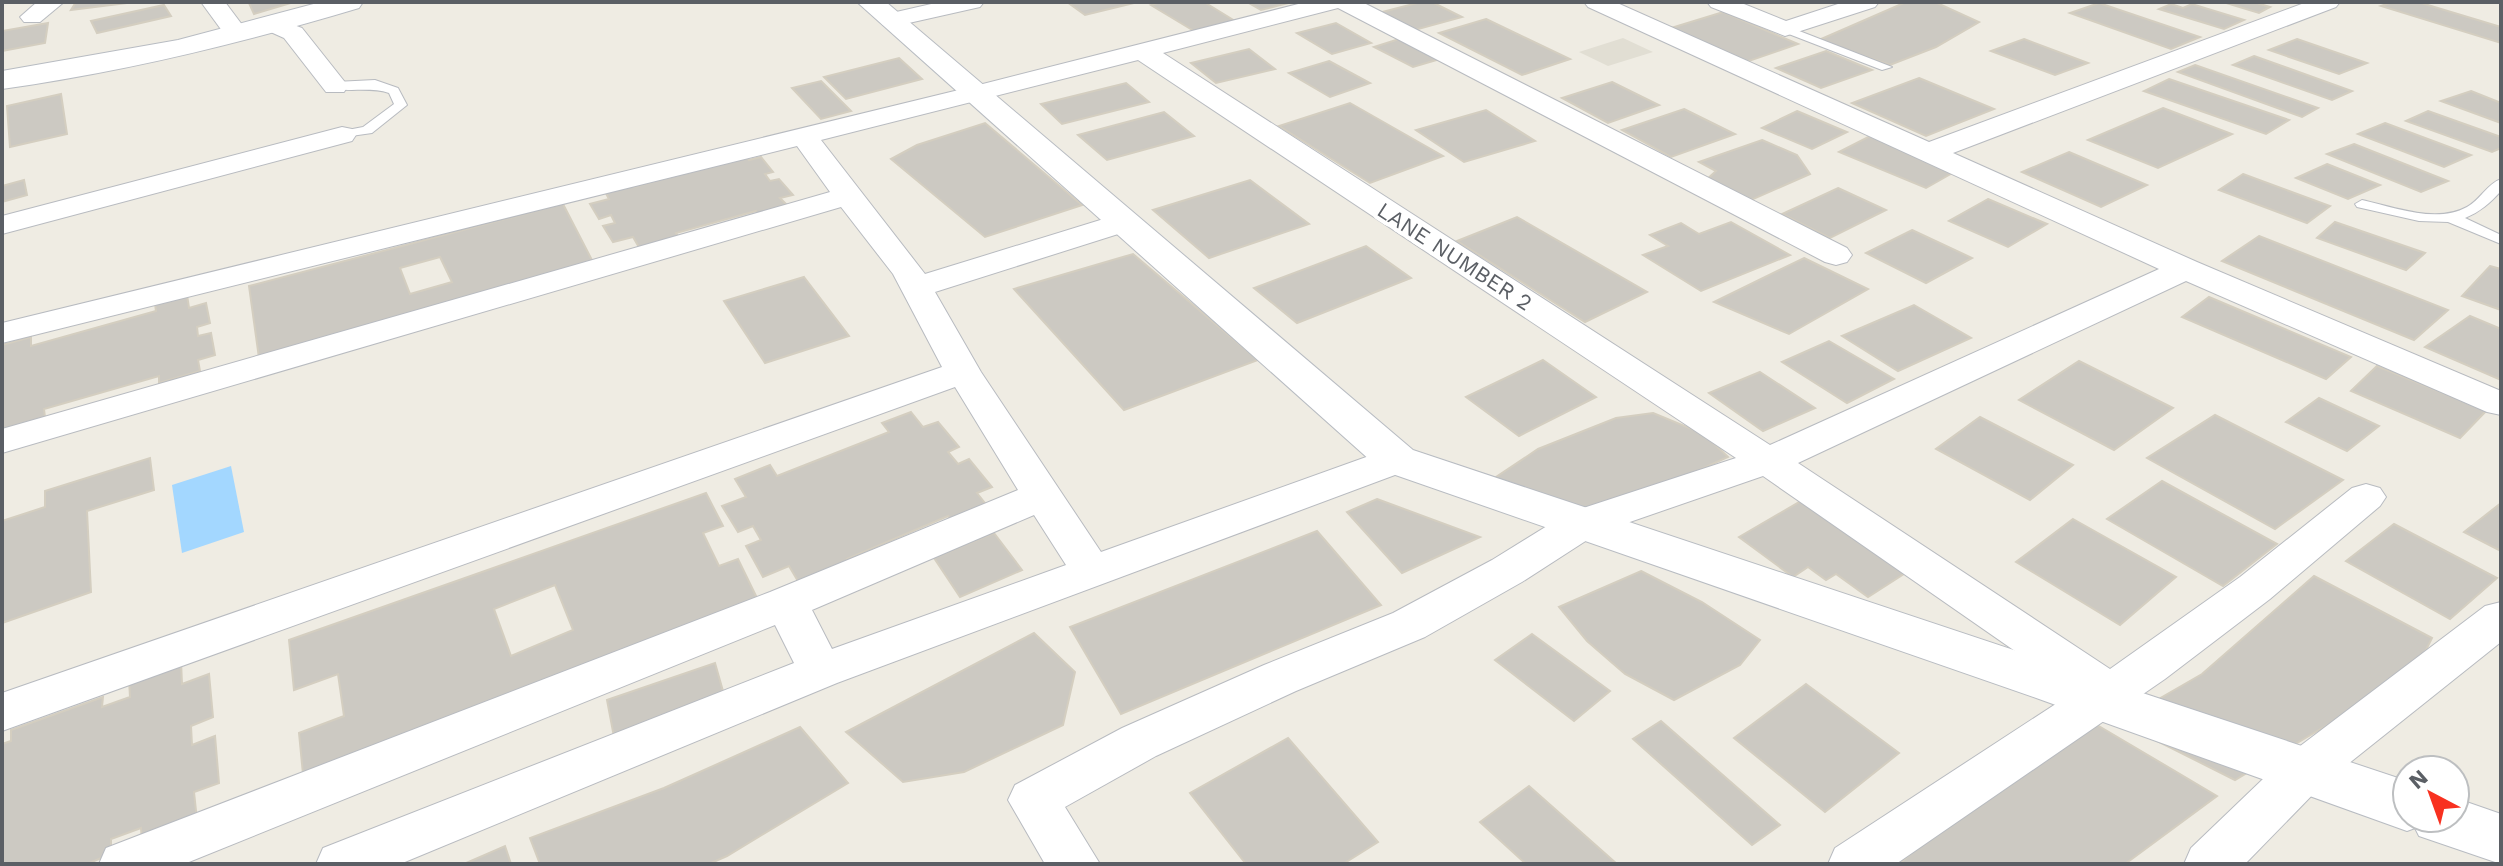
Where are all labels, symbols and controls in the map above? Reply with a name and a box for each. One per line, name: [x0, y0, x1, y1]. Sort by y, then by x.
street label: LANE NUMBER 2: [1373, 197, 1537, 316]
north arrow: [2391, 754, 2471, 834]
text: N: [2404, 764, 2433, 794]

